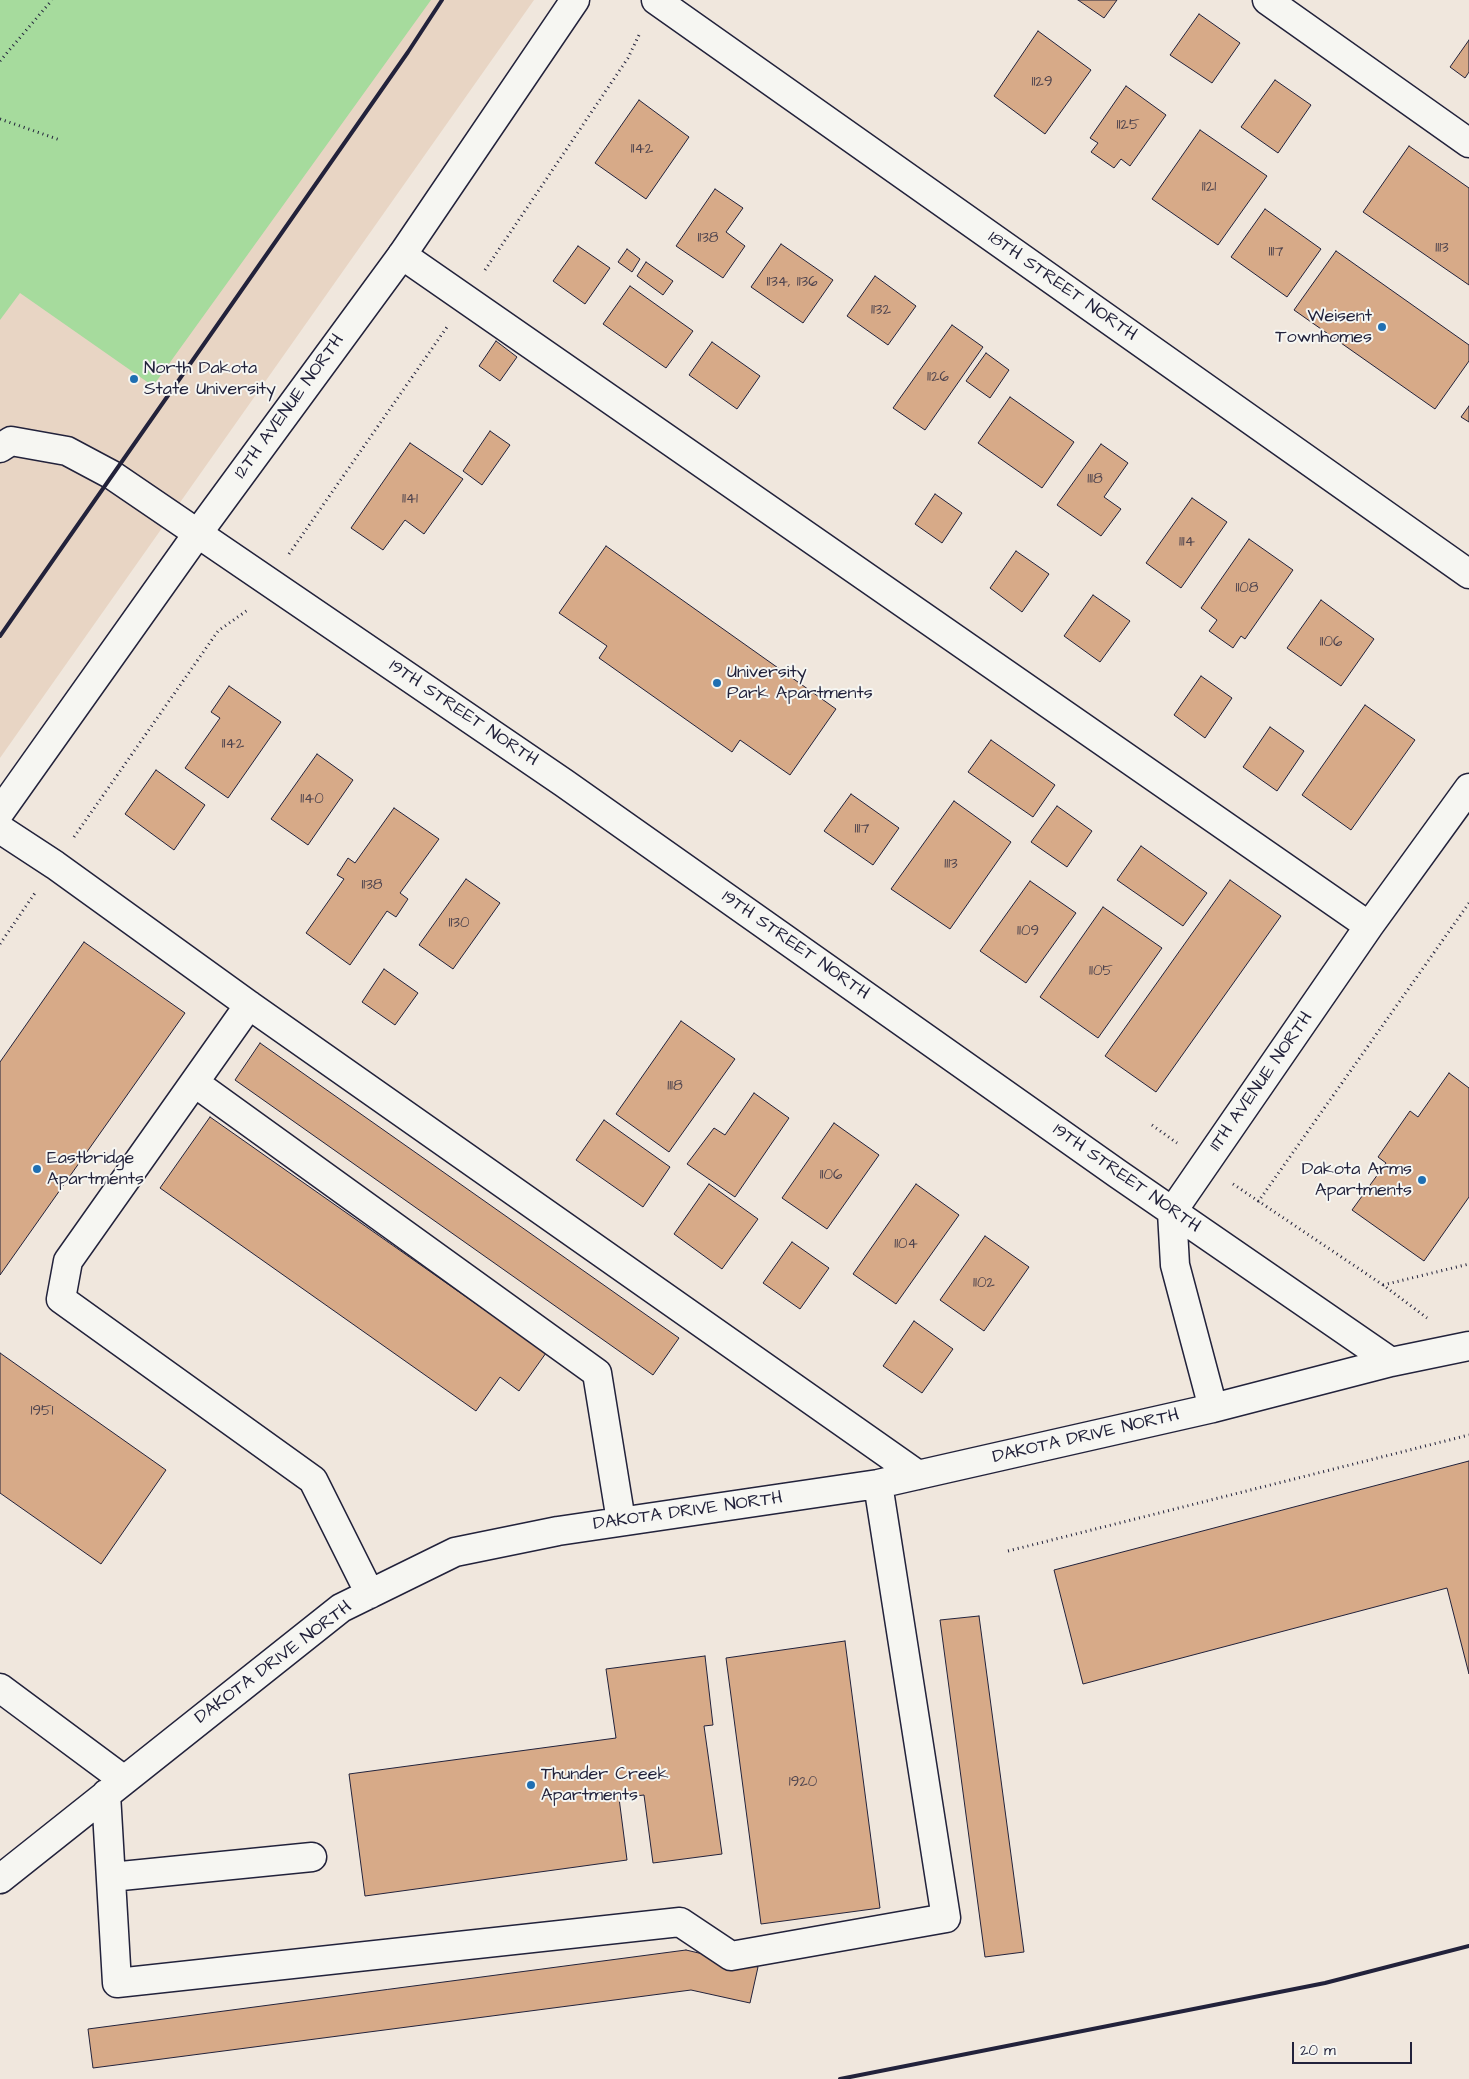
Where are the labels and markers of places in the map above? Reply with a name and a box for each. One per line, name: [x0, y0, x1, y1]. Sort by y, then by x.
place label: Weisent Townhomes: [1275, 306, 1372, 348]
marker: Weisent Townhomes: [1376, 321, 1388, 333]
place label: North Dakota State University: [144, 358, 276, 400]
marker: North Dakota State University: [128, 373, 140, 385]
place label: University Park Apartments: [727, 662, 873, 704]
marker: University Park Apartments: [711, 677, 723, 689]
place label: Eastbridge Apartments: [47, 1148, 144, 1190]
place label: Dakota Arms Apartments: [1302, 1159, 1412, 1202]
marker: Eastbridge Apartments: [31, 1163, 43, 1175]
marker: Dakota Arms Apartments: [1416, 1174, 1428, 1186]
place label: Thunder Creek Apartments: [541, 1764, 669, 1806]
marker: Thunder Creek Apartments: [525, 1779, 537, 1791]

